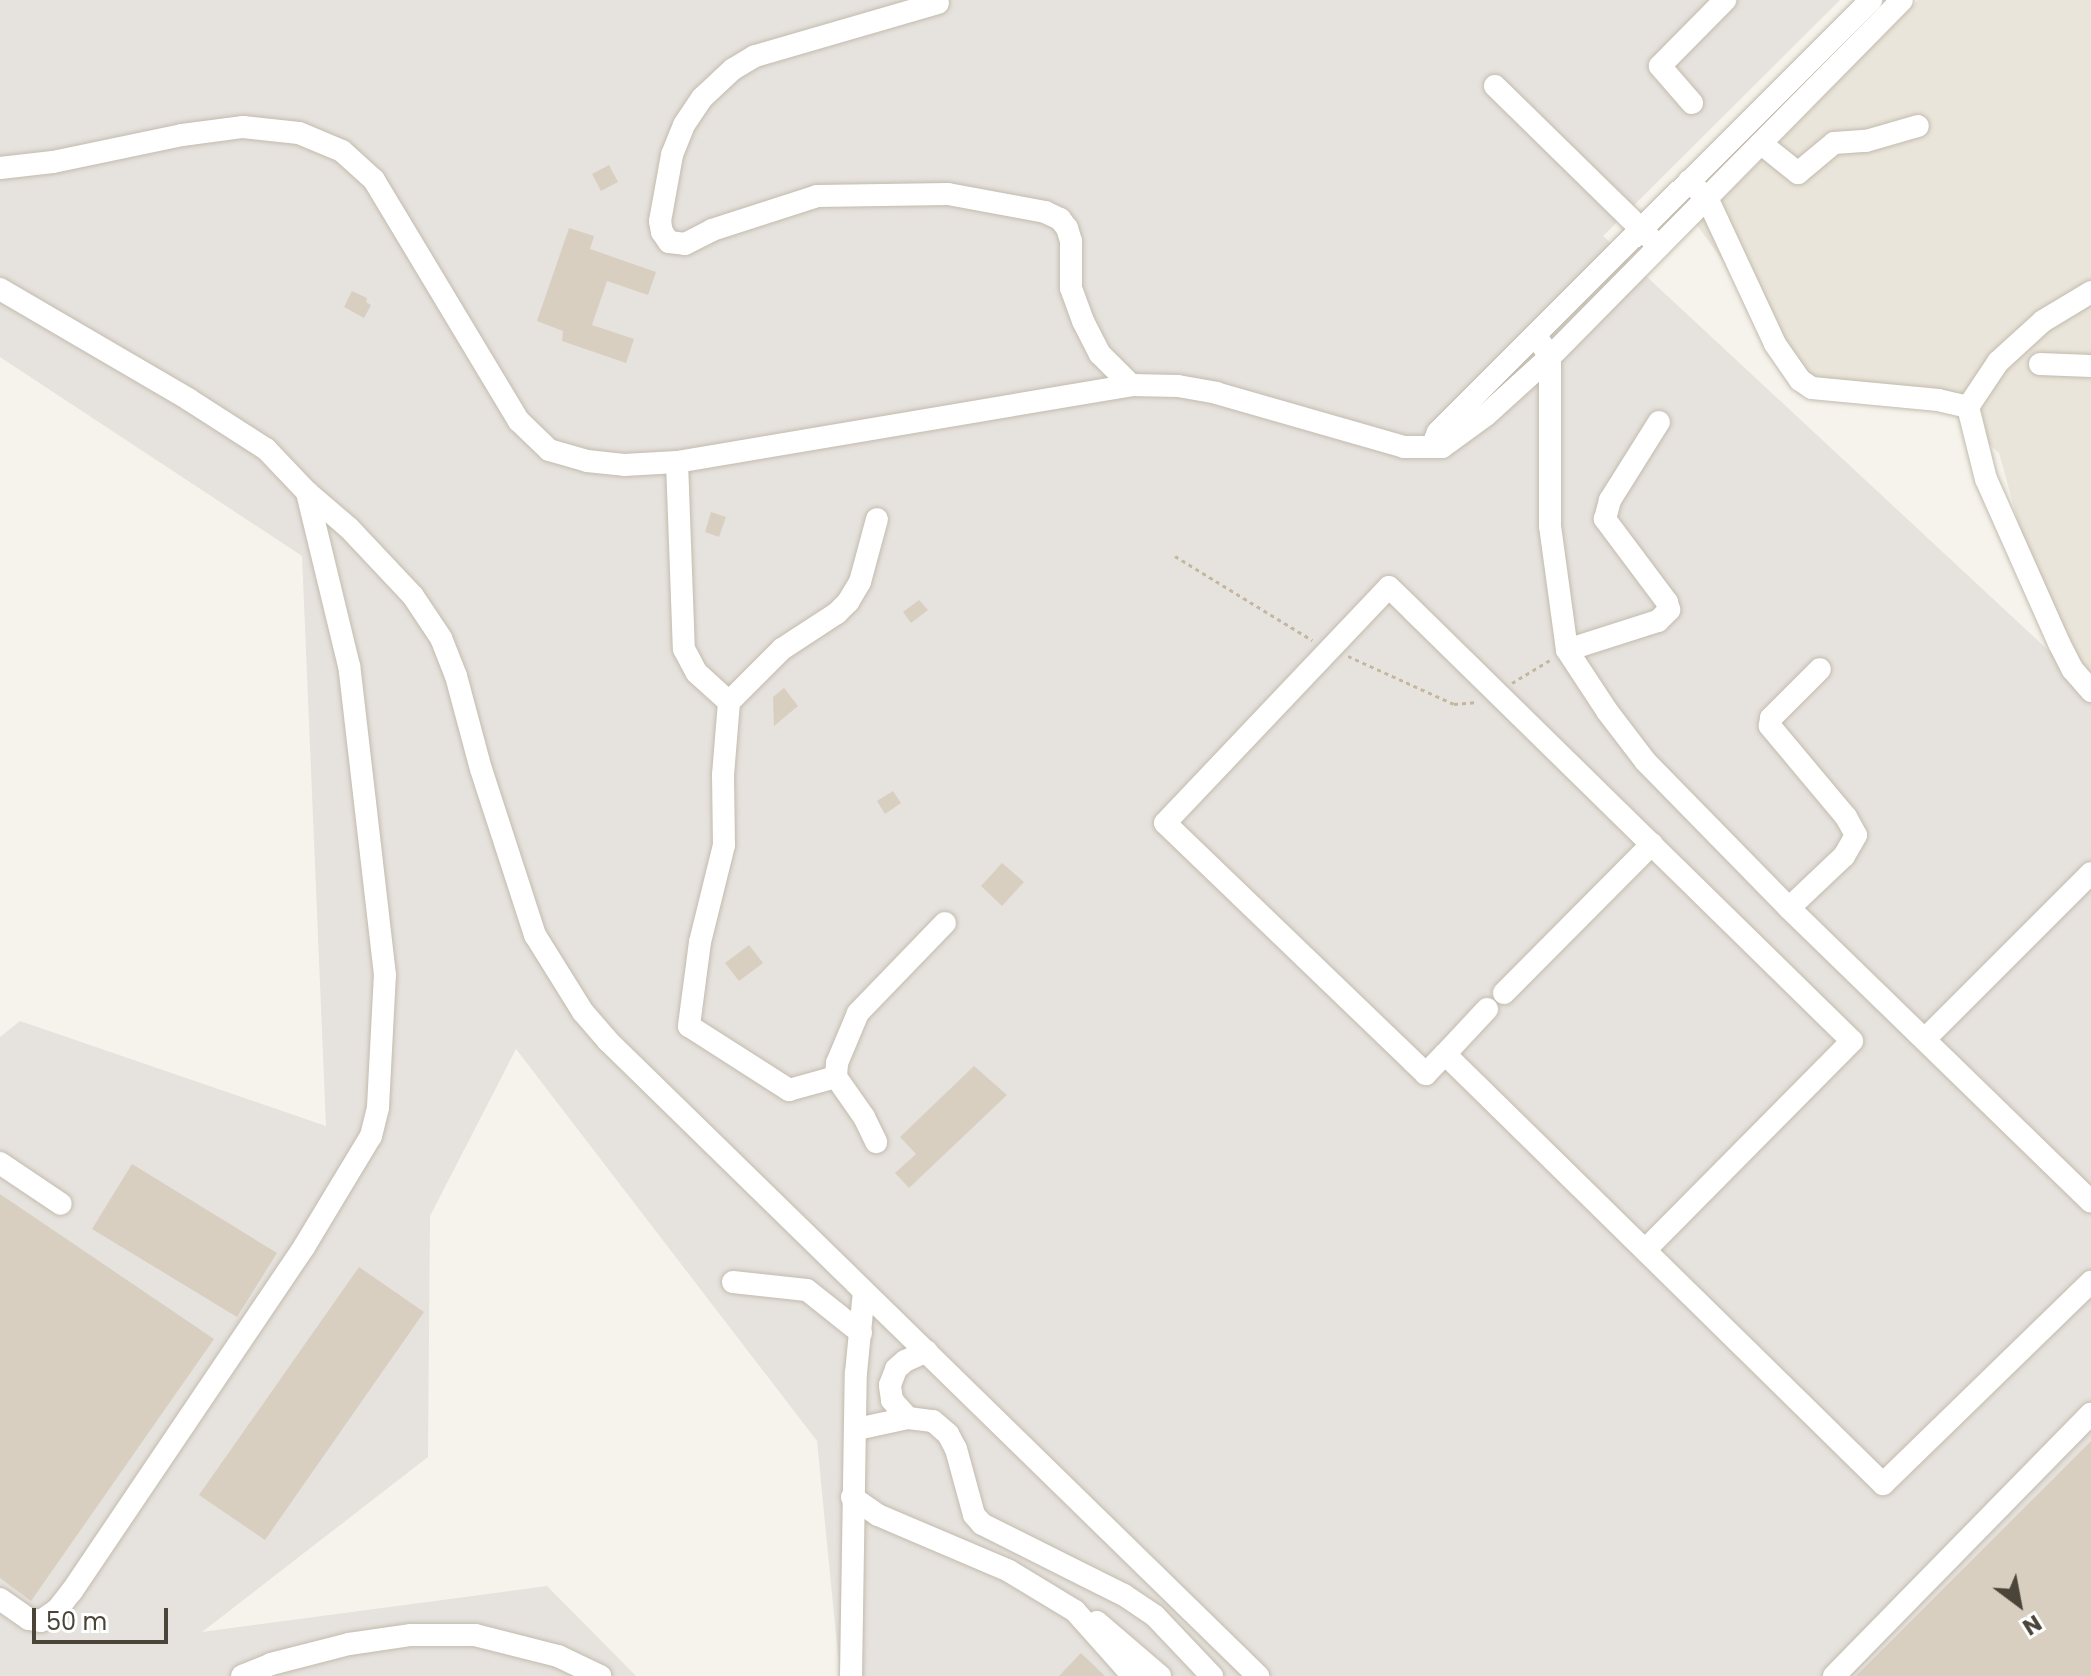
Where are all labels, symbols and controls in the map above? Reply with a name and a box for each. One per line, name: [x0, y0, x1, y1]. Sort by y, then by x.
north arrow: [1979, 1564, 2059, 1644]
scale bar: [36, 1592, 172, 1642]
text: 50 m: [46, 1605, 107, 1638]
text: N: [2017, 1607, 2047, 1642]

